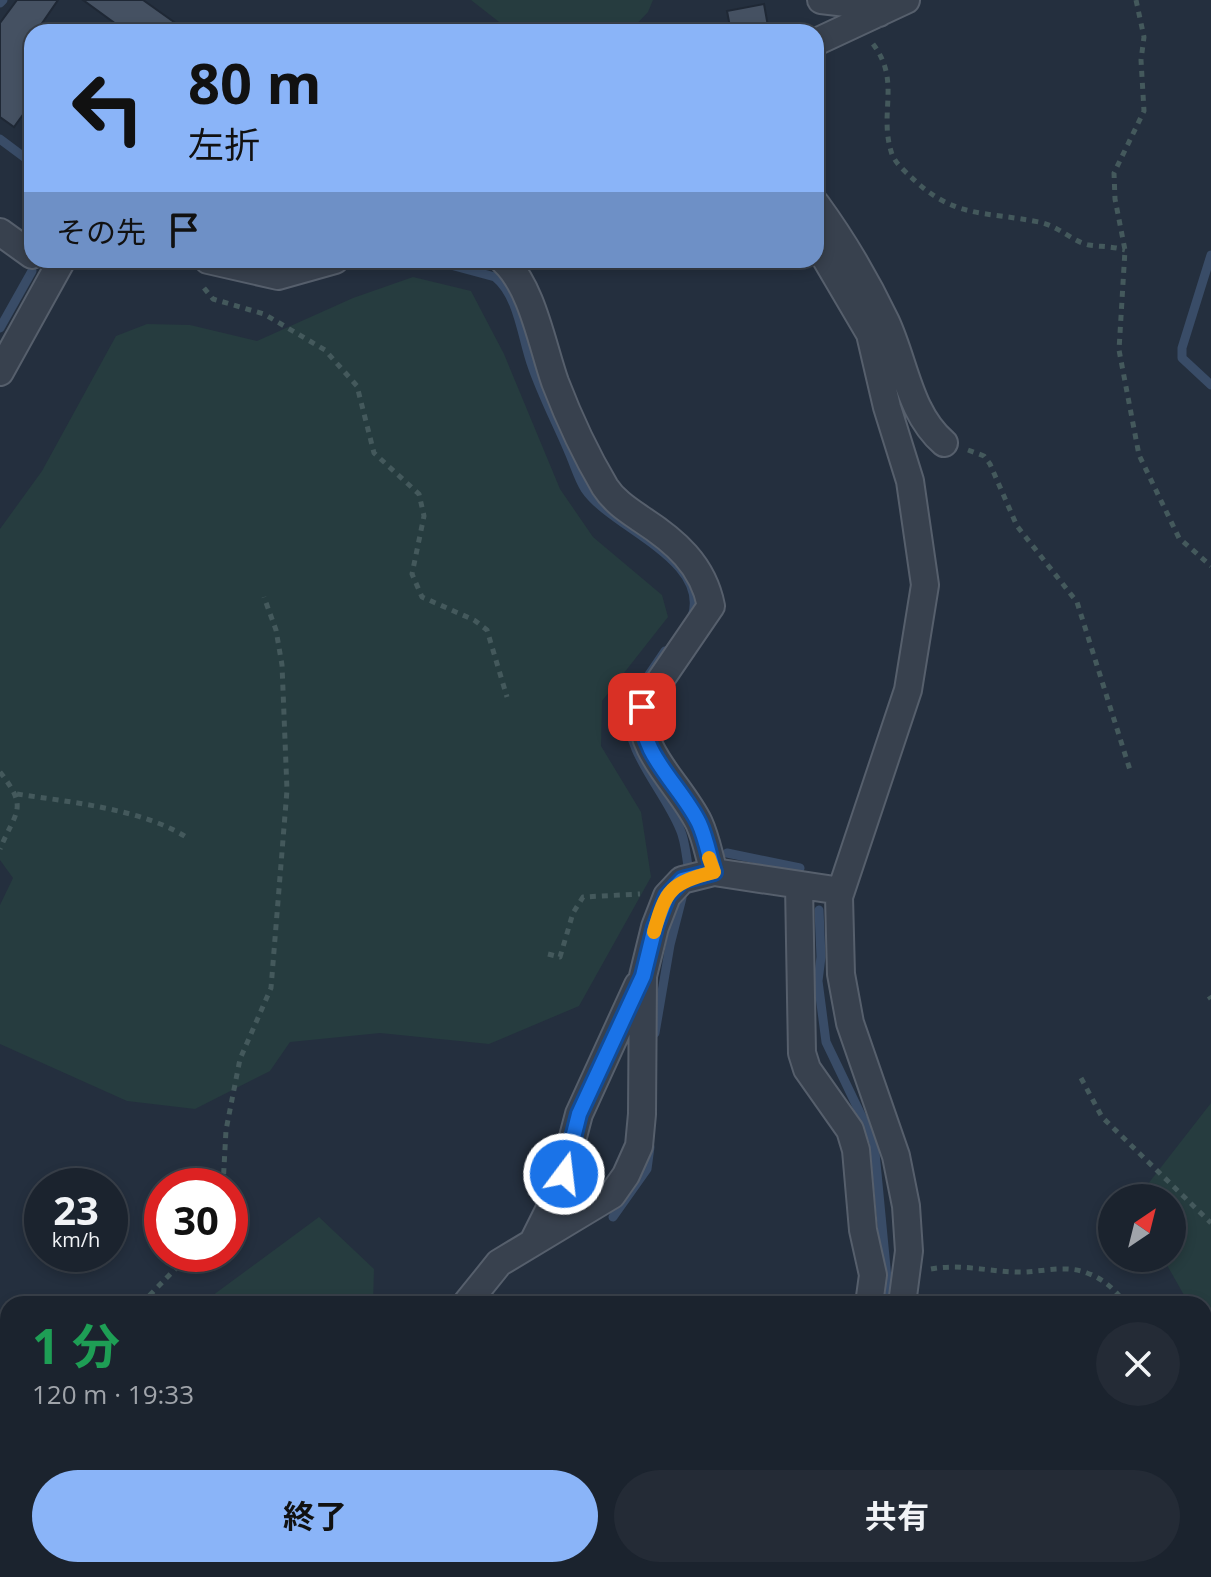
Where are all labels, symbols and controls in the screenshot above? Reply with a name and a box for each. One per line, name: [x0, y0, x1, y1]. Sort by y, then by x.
text: 80 m: [188, 44, 322, 120]
icon: left: [56, 56, 160, 160]
text: 左折: [188, 120, 260, 169]
icon: arrive: [162, 208, 206, 252]
text: その先: [56, 211, 146, 252]
pin: [608, 673, 676, 741]
icon: arrive: [620, 685, 664, 729]
position arrow: [522, 1132, 606, 1216]
speed limit sign: 30: [144, 1168, 248, 1272]
text: 23: [53, 1182, 99, 1237]
north arrow: [1098, 1184, 1186, 1272]
map controls: [1098, 1184, 1186, 1272]
text: km/h: [52, 1226, 100, 1253]
text: 1 分: [32, 1313, 120, 1378]
button: close: [1096, 1322, 1180, 1406]
text: 120 m · 19:33: [32, 1376, 194, 1412]
button: 終了: [32, 1470, 598, 1562]
button: 共有: [614, 1470, 1180, 1562]

